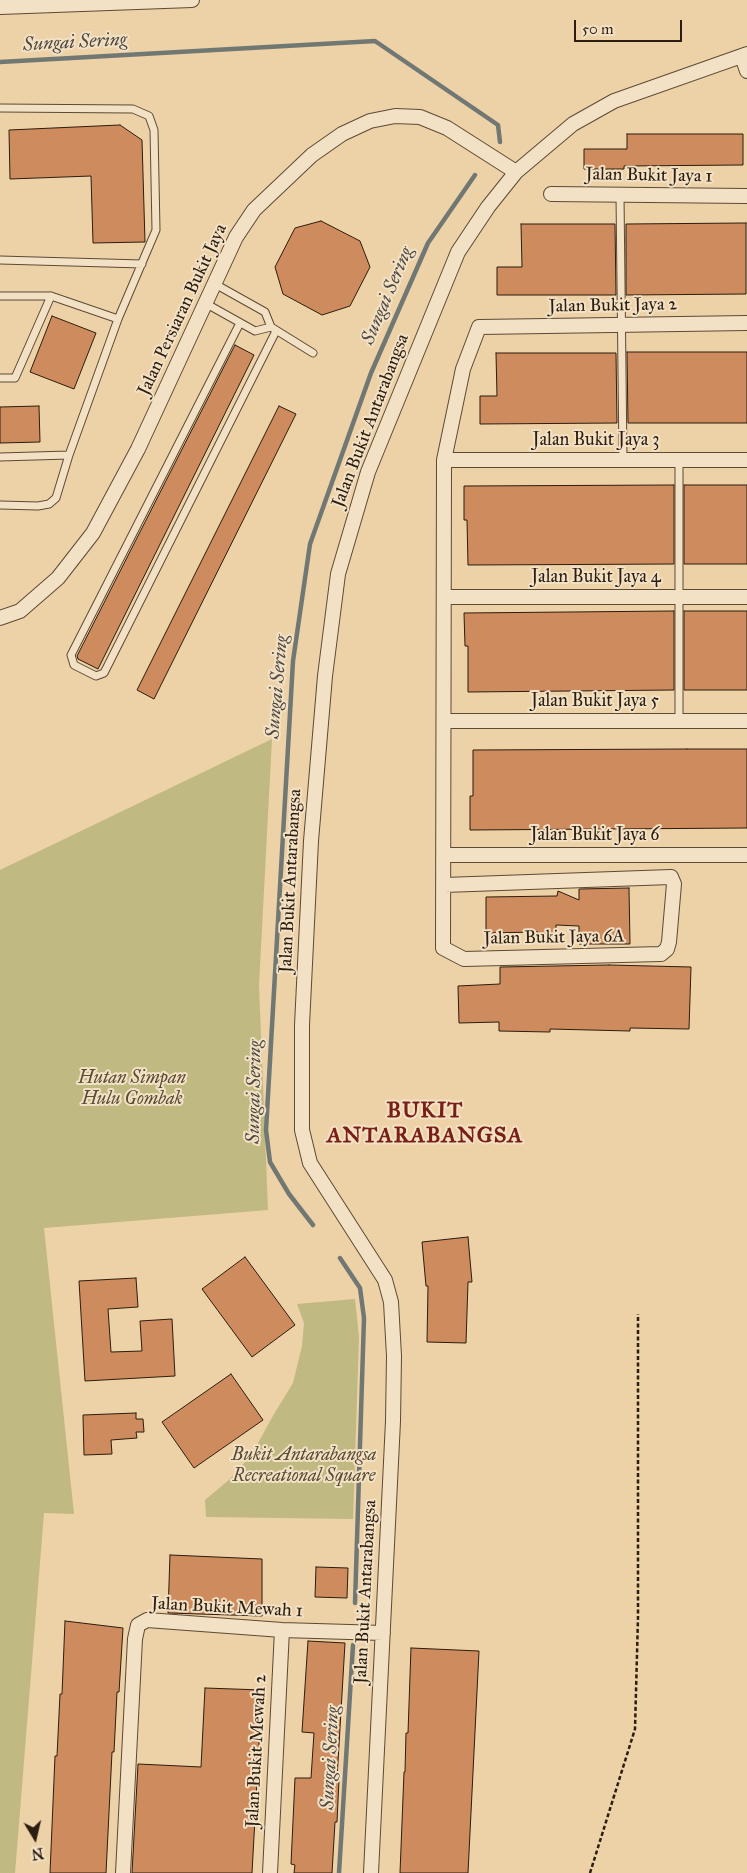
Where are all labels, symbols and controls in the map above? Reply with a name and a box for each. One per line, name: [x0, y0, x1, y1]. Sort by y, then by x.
scale bar: [577, 10, 684, 42]
text: 50 m: [582, 20, 614, 38]
water label: Sungai Sering: [22, 29, 128, 57]
street label: Jalan Bukit Jaya 1: [585, 164, 713, 188]
street label: Jalan Persiaran Bukit Jaya: [134, 221, 232, 399]
water label: Sungai Sering: [357, 244, 419, 348]
street label: Jalan Bukit Jaya 2: [549, 294, 677, 318]
street label: Jalan Bukit Antarabangsa: [328, 331, 414, 511]
street label: Jalan Bukit Jaya 3: [533, 430, 659, 452]
street label: Jalan Bukit Jaya 4: [531, 567, 661, 589]
water label: Sungai Sering: [262, 634, 294, 740]
street label: Jalan Bukit Jaya 5: [531, 691, 659, 713]
street label: Jalan Bukit Antarabangsa: [275, 788, 307, 974]
street label: Jalan Bukit Jaya 6: [531, 825, 659, 847]
street label: Jalan Bukit Jaya 6A: [483, 926, 625, 950]
water label: Sungai Sering: [243, 1040, 267, 1144]
park label: Hutan Simpan Hulu Gombak: [78, 1068, 186, 1110]
district label: BUKIT ANTARABANGSA: [325, 1099, 525, 1150]
park label: Bukit Antarabangsa Recreational Square: [232, 1445, 376, 1488]
street label: Jalan Bukit Antarabangsa: [350, 1499, 382, 1685]
street label: Jalan Bukit Mewah 1: [151, 1593, 303, 1623]
street label: Jalan Bukit Mewah 2: [242, 1674, 272, 1828]
water label: Sungai Sering: [317, 1705, 345, 1811]
north arrow: [10, 1813, 60, 1863]
text: N: [30, 1844, 45, 1863]

